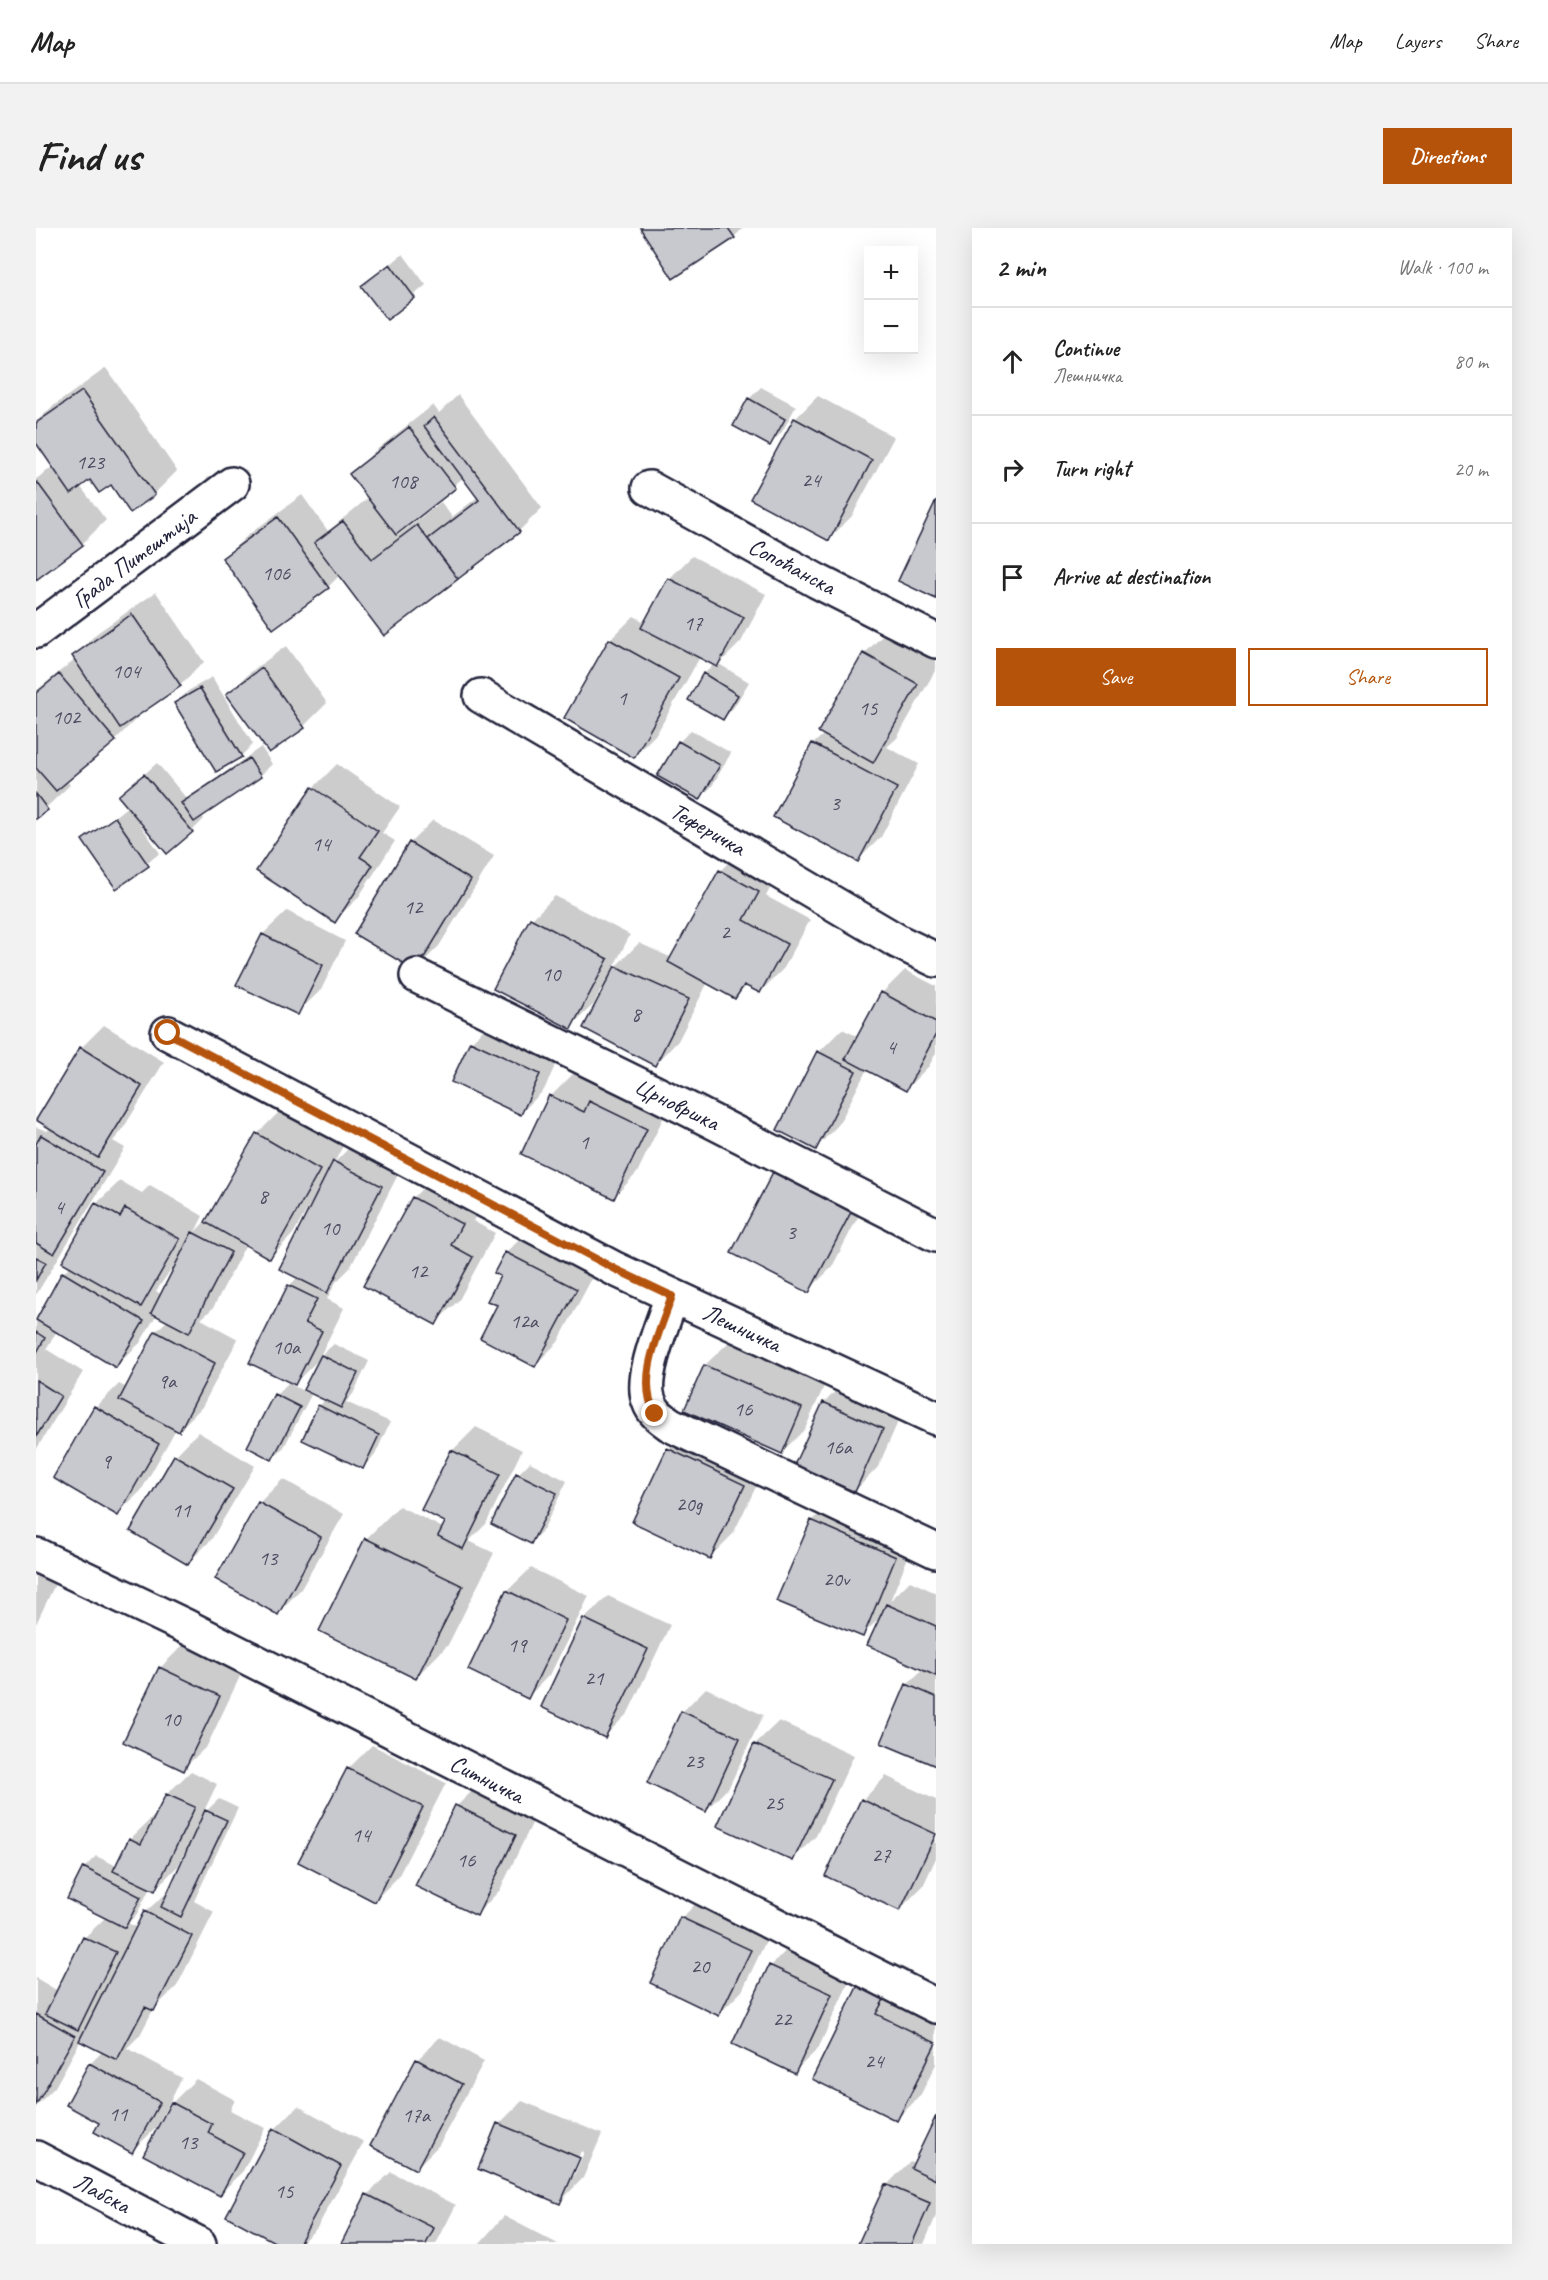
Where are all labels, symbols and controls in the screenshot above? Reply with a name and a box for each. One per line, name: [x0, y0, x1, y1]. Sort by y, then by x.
text: Map: [30, 24, 73, 59]
text: Map: [1329, 28, 1362, 54]
text: Layers: [1395, 28, 1441, 54]
text: Share: [1474, 28, 1518, 54]
button: Directions: [1383, 128, 1512, 184]
text: Find us: [36, 130, 141, 183]
map controls: [864, 246, 918, 354]
button: +: [864, 246, 918, 300]
text: 2 min: [996, 251, 1046, 284]
text: Walk · 100 m: [1398, 255, 1488, 280]
button: −: [864, 300, 918, 354]
text: Continue: [1053, 335, 1119, 363]
icon: ahead: [996, 345, 1029, 378]
text: 80 m: [1454, 349, 1488, 374]
text: Лешничка: [1053, 363, 1122, 388]
house number: 123: [76, 449, 106, 475]
icon: right: [996, 453, 1029, 486]
text: Turn right: [1053, 455, 1130, 483]
text: 20 m: [1454, 457, 1488, 482]
house number: 24: [802, 467, 823, 493]
house number: 108: [389, 468, 420, 494]
street label: Града Питештија: [66, 501, 203, 614]
street label: Сопоћанска: [743, 531, 842, 602]
house number: 106: [262, 560, 291, 586]
icon: arrive: [996, 561, 1029, 594]
text: Arrive at destination: [1053, 563, 1210, 591]
house number: 17: [684, 610, 704, 636]
button: Save: [996, 648, 1236, 706]
button: Share: [1248, 648, 1488, 706]
house number: 104: [112, 658, 143, 684]
house number: 1: [617, 685, 628, 711]
house number: 15: [859, 695, 879, 721]
house number: 102: [52, 704, 82, 730]
house number: 3: [830, 790, 841, 816]
street label: Теферичка: [665, 796, 752, 863]
house number: 14: [312, 831, 333, 857]
house number: 12: [404, 894, 424, 920]
house number: 2: [720, 919, 731, 945]
house number: 10: [542, 961, 562, 987]
house number: 8: [631, 1001, 643, 1027]
route start: [154, 1019, 180, 1045]
house number: 4: [886, 1034, 898, 1060]
street label: Црновршка: [630, 1071, 725, 1138]
house number: 1: [579, 1129, 590, 1155]
house number: 8: [258, 1183, 270, 1209]
house number: 4: [54, 1194, 66, 1220]
house number: 10: [321, 1215, 341, 1241]
house number: 3: [786, 1219, 797, 1245]
house number: 12: [409, 1258, 429, 1284]
street label: Лешничка: [698, 1297, 788, 1360]
house number: 12a: [510, 1308, 540, 1334]
house number: 10a: [272, 1334, 302, 1360]
house number: 9a: [158, 1368, 178, 1394]
house number: 16: [734, 1396, 753, 1422]
route end: [641, 1400, 667, 1426]
house number: 16a: [824, 1434, 854, 1460]
house number: 9: [101, 1448, 112, 1474]
house number: 20g: [676, 1491, 704, 1517]
house number: 11: [172, 1497, 192, 1523]
house number: 13: [259, 1545, 279, 1571]
house number: 20v: [823, 1566, 851, 1592]
house number: 19: [508, 1632, 528, 1658]
house number: 21: [585, 1665, 605, 1691]
house number: 10: [162, 1706, 182, 1732]
street label: Ситничка: [445, 1748, 531, 1811]
house number: 23: [685, 1748, 705, 1774]
house number: 25: [765, 1790, 785, 1816]
house number: 14: [352, 1822, 373, 1848]
house number: 27: [872, 1842, 892, 1868]
house number: 16: [457, 1847, 476, 1873]
house number: 20: [691, 1953, 711, 1979]
house number: 22: [773, 2006, 793, 2032]
house number: 24: [865, 2048, 886, 2074]
house number: 11: [109, 2101, 129, 2127]
house number: 17a: [402, 2102, 432, 2128]
house number: 13: [179, 2129, 199, 2155]
street label: Лабска: [69, 2166, 136, 2221]
house number: 15: [275, 2178, 295, 2204]

